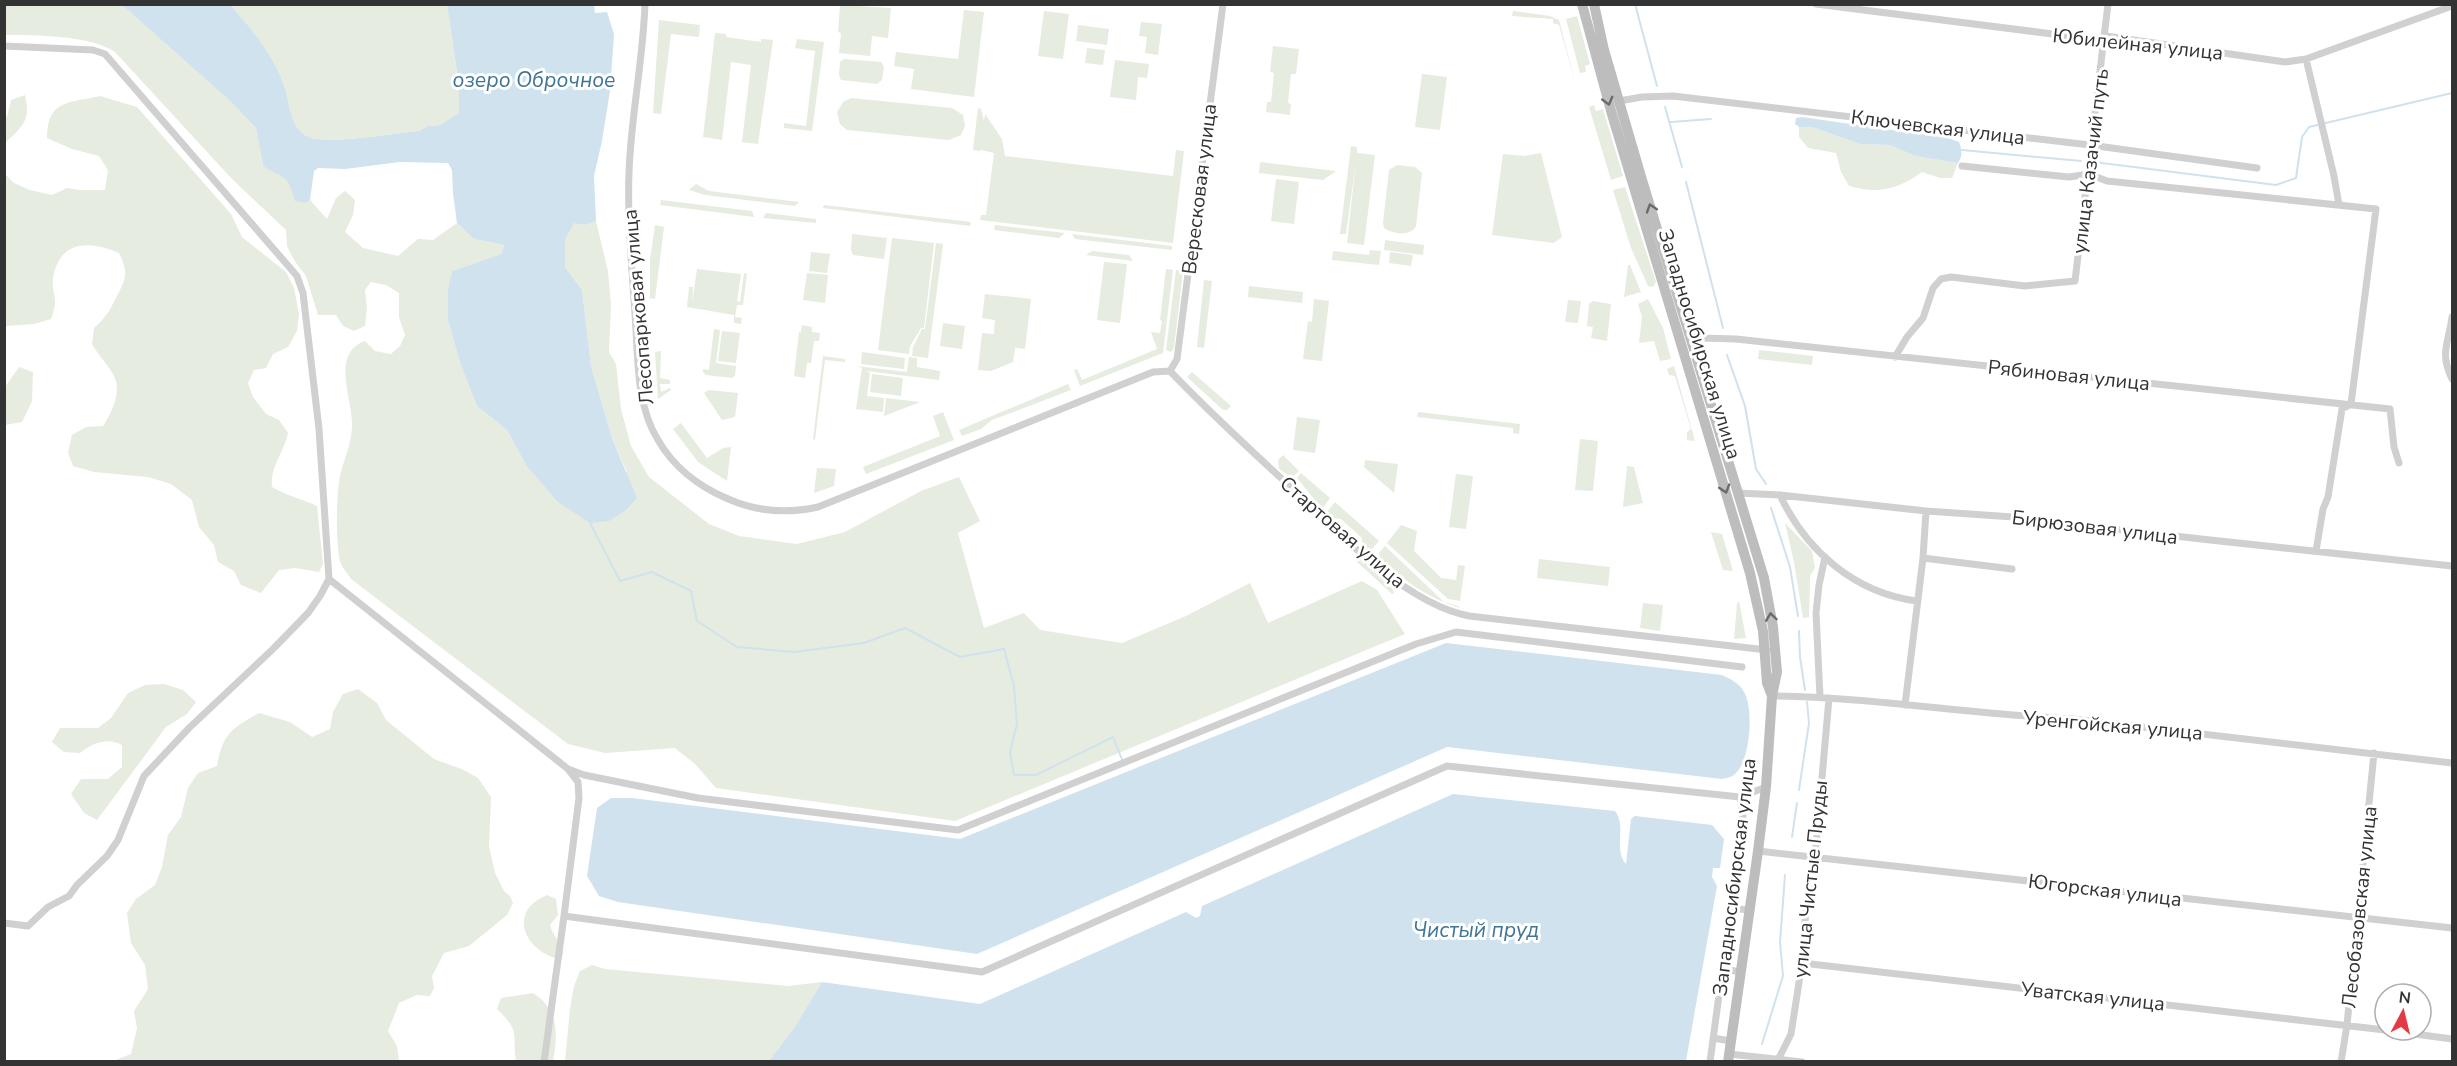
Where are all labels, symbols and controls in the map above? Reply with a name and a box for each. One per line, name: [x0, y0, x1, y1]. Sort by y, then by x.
street label: Юбилейная улица: [2051, 22, 2225, 67]
water label: озеро Оброчное: [453, 66, 615, 94]
street label: улица Казачий путь: [2066, 67, 2115, 255]
one-way arrow: [1601, 96, 1614, 106]
street label: Вересковая улица: [1176, 102, 1223, 276]
street label: Ключевская улица: [1849, 103, 2026, 152]
one-way arrow: [1646, 203, 1658, 214]
street label: Лесопарковая улица: [617, 208, 660, 406]
street label: Западносибирская улица: [1652, 226, 1747, 463]
street label: Рябиновая улица: [1987, 354, 2151, 397]
street label: Стартовая улица: [1274, 470, 1411, 595]
one-way arrow: [1718, 483, 1730, 494]
street label: Бирюзовая улица: [2011, 504, 2179, 551]
one-way arrow: [1766, 613, 1778, 622]
street label: Уренгойская улица: [2021, 704, 2204, 747]
street label: Западносибирская улица: [1707, 757, 1762, 998]
street label: улица Чистые Пруды: [1787, 779, 1834, 979]
street label: Лесобазовская улица: [2335, 805, 2384, 1010]
street label: Югорская улица: [2027, 868, 2183, 913]
water label: Чистый пруд: [1413, 916, 1539, 944]
street label: Уватская улица: [2018, 975, 2166, 1017]
north arrow: [2373, 982, 2433, 1042]
text: N: [2397, 986, 2412, 1010]

